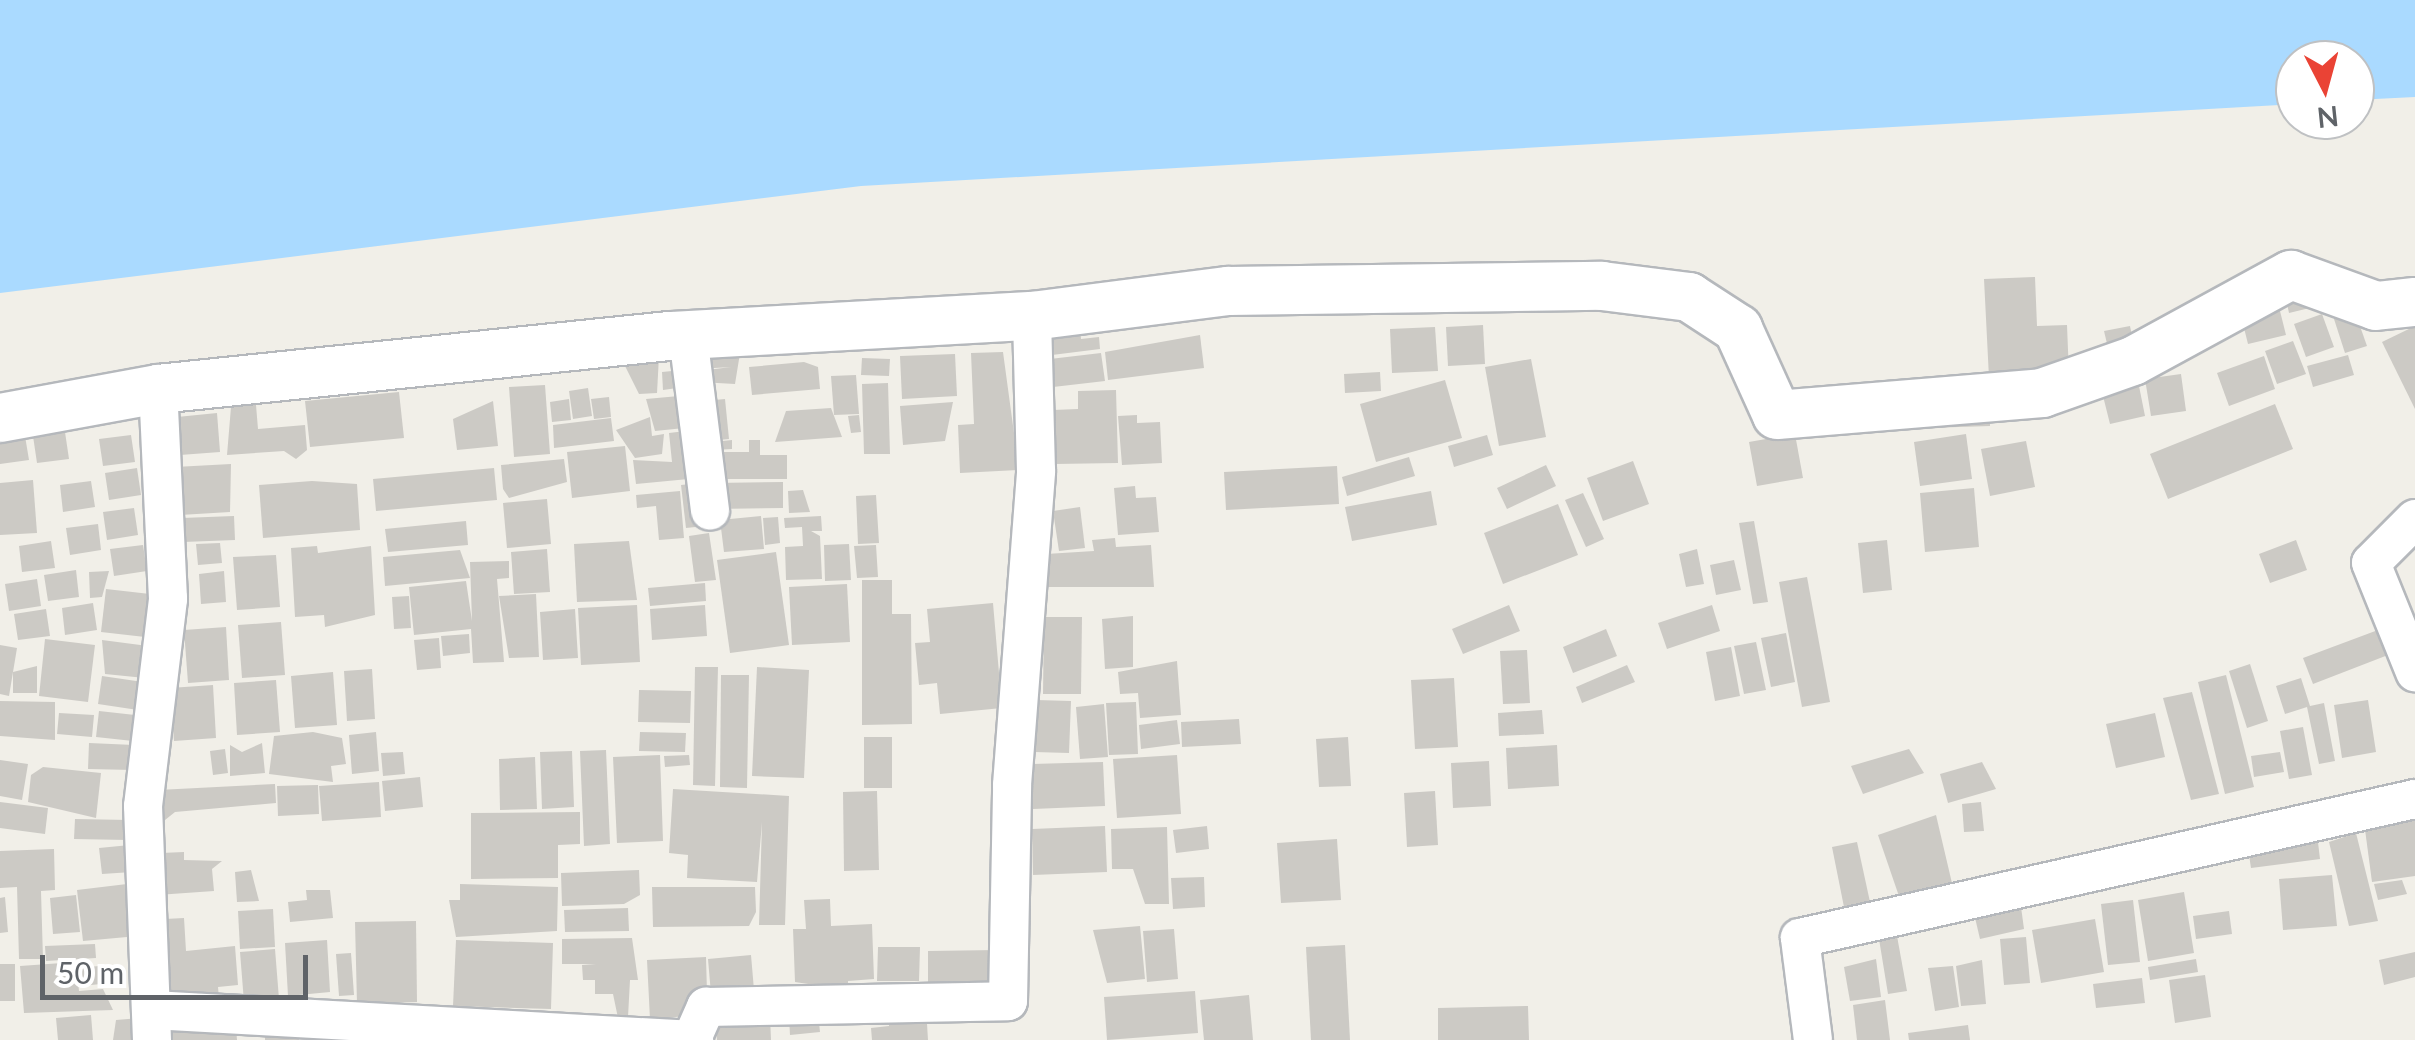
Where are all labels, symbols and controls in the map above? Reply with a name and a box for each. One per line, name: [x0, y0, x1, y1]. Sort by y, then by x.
north arrow: [2275, 40, 2375, 140]
text: N: [2315, 100, 2340, 136]
scale bar: [45, 935, 312, 997]
text: 50 m: [57, 954, 124, 990]

